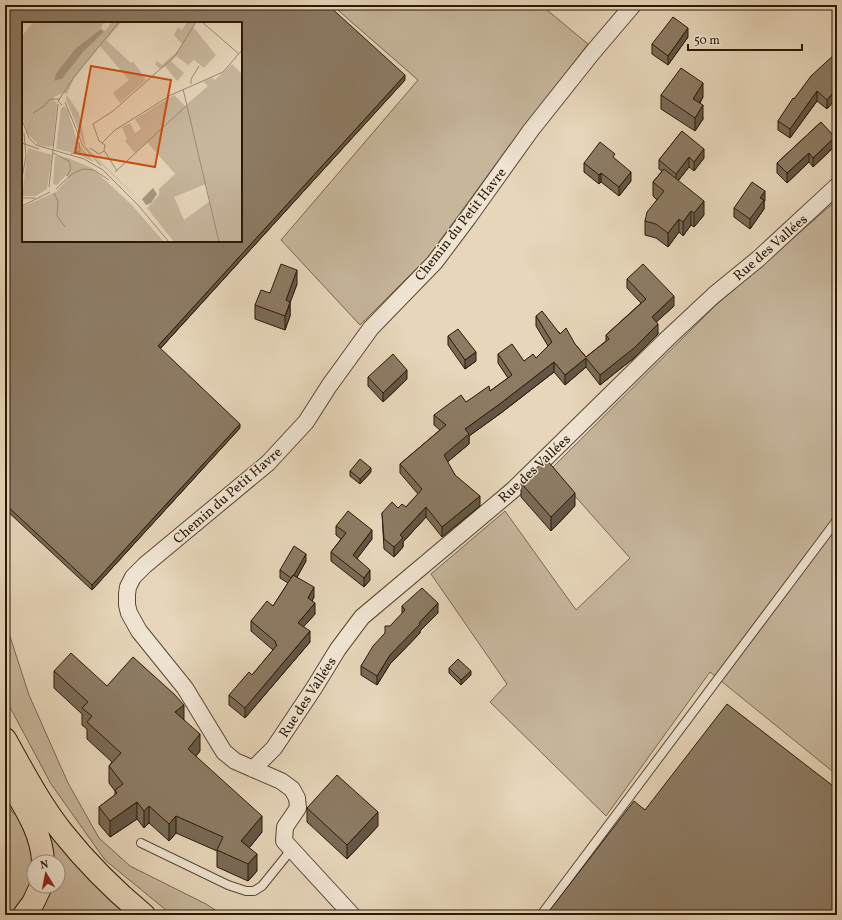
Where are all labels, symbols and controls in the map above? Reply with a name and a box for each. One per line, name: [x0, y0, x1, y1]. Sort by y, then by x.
inset map: [22, 22, 242, 242]
scale bar: [688, 26, 802, 52]
text: 50 m: [694, 33, 720, 49]
street label: Chemin du Petit Havre: [411, 164, 512, 285]
street label: Rue des Vallées: [730, 211, 812, 286]
street label: Rue des Vallées: [495, 431, 575, 508]
street label: Chemin du Petit Havre: [169, 443, 287, 549]
street label: Rue des Vallées: [275, 654, 341, 742]
north arrow: [26, 854, 66, 894]
text: N: [39, 858, 50, 874]

